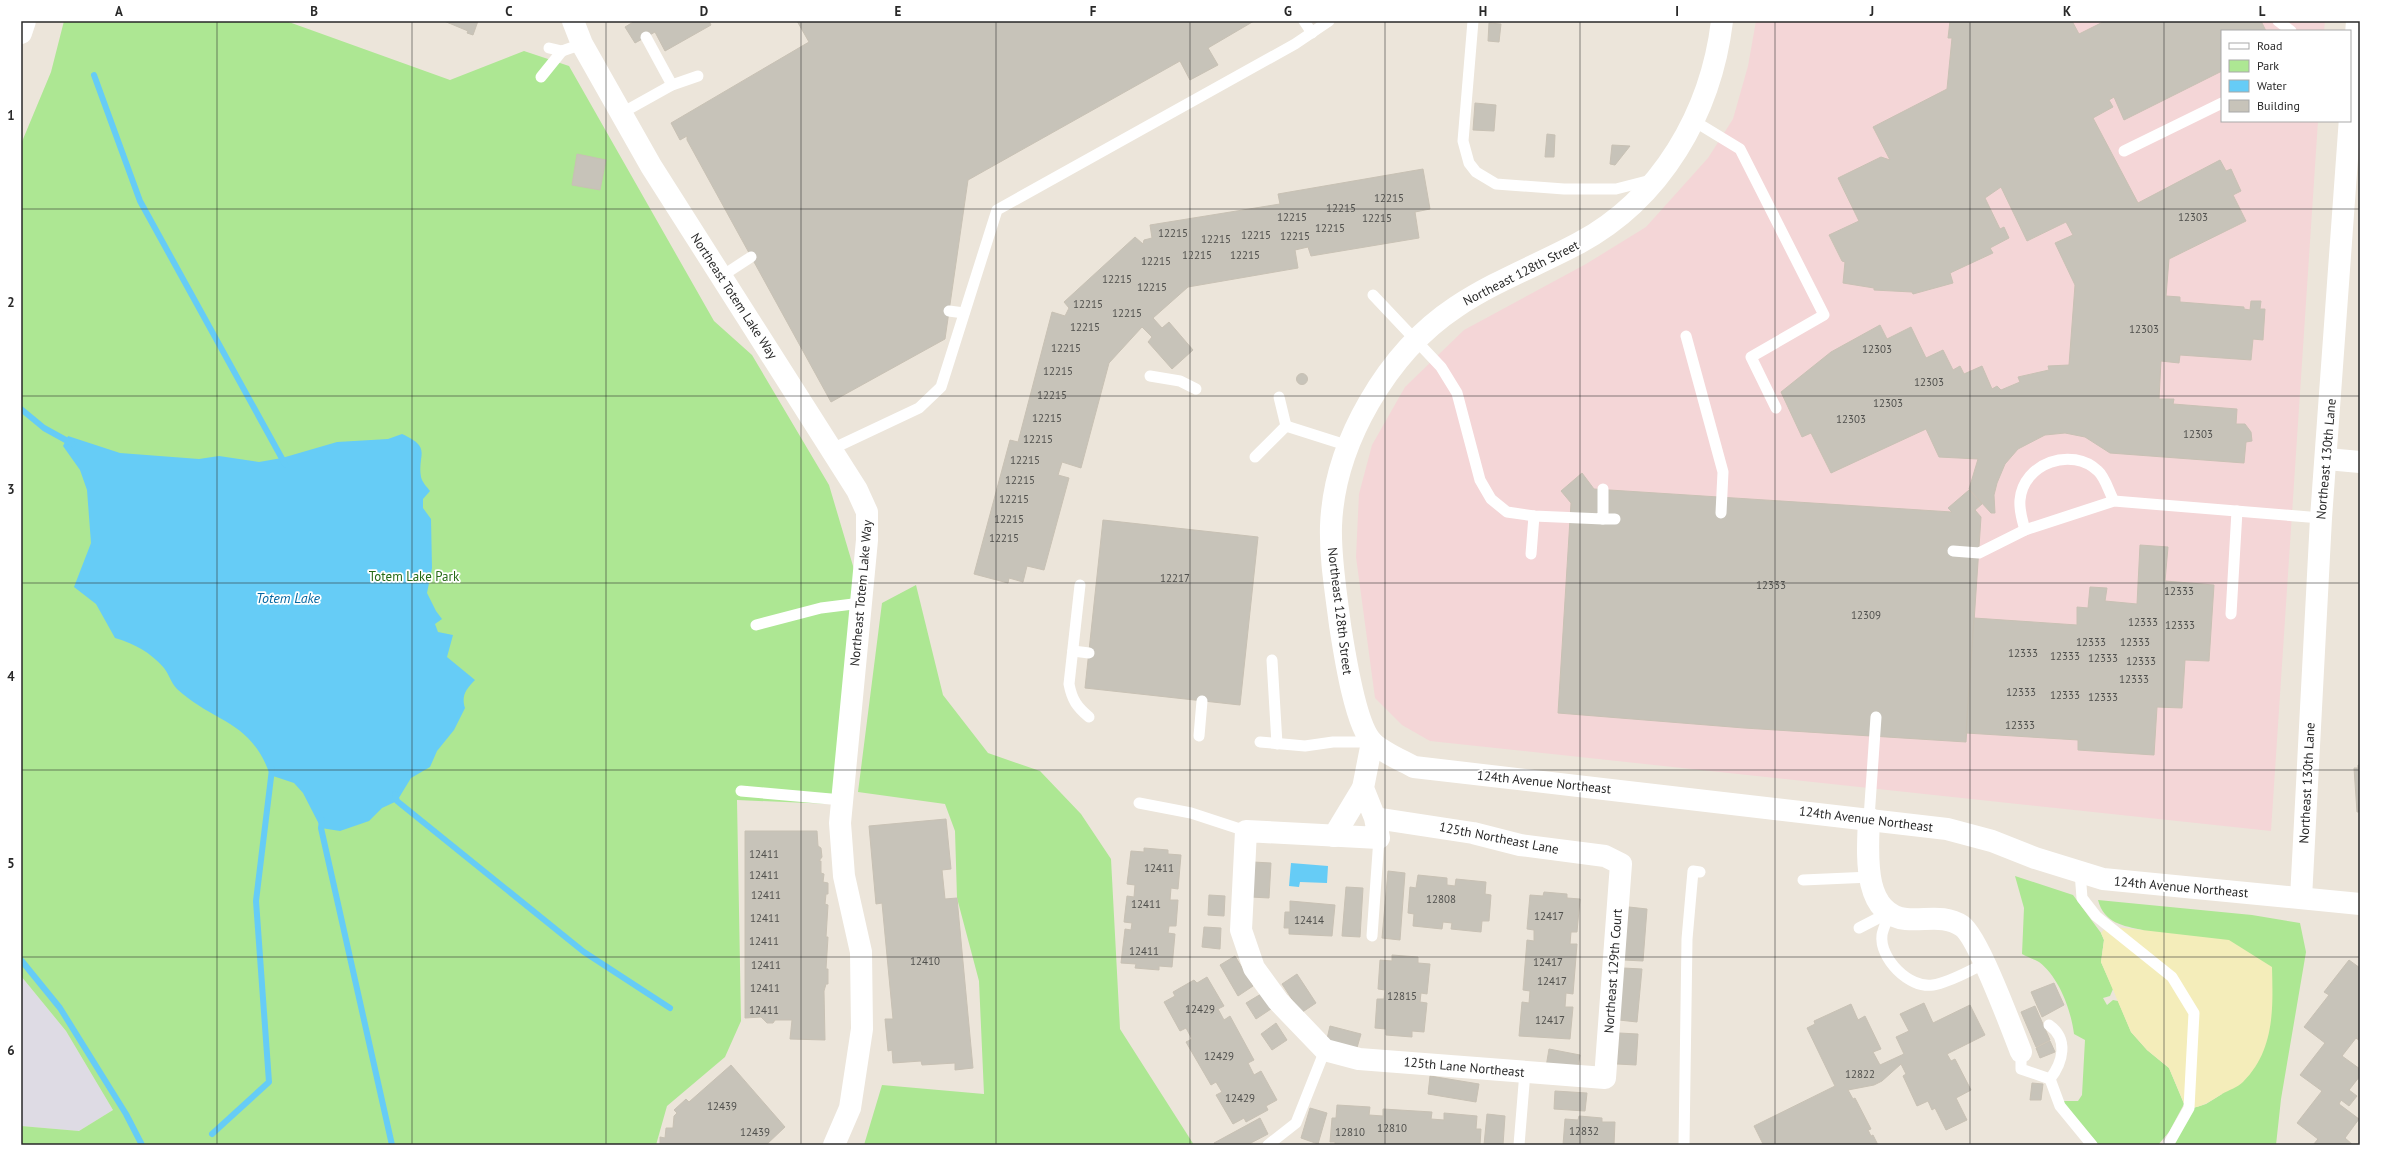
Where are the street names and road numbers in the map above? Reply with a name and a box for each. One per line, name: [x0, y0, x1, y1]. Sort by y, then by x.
street label: Northeast Totem Lake Way: [687, 230, 781, 362]
street label: Northeast 128th Street: [1460, 236, 1582, 310]
street label: Northeast 130th Lane: [2312, 398, 2340, 520]
street label: Northeast Totem Lake Way: [846, 519, 876, 667]
street label: Northeast 128th Street: [1324, 546, 1356, 676]
street label: Northeast 130th Lane: [2295, 722, 2319, 844]
street label: 124th Avenue Northeast: [1476, 766, 1613, 798]
street label: 124th Avenue Northeast: [1798, 802, 1935, 836]
street label: 125th Northeast Lane: [1438, 818, 1560, 858]
street label: 124th Avenue Northeast: [2113, 873, 2250, 901]
street label: Northeast 129th Court: [1600, 908, 1626, 1034]
street label: 125th Lane Northeast: [1403, 1053, 1526, 1081]

